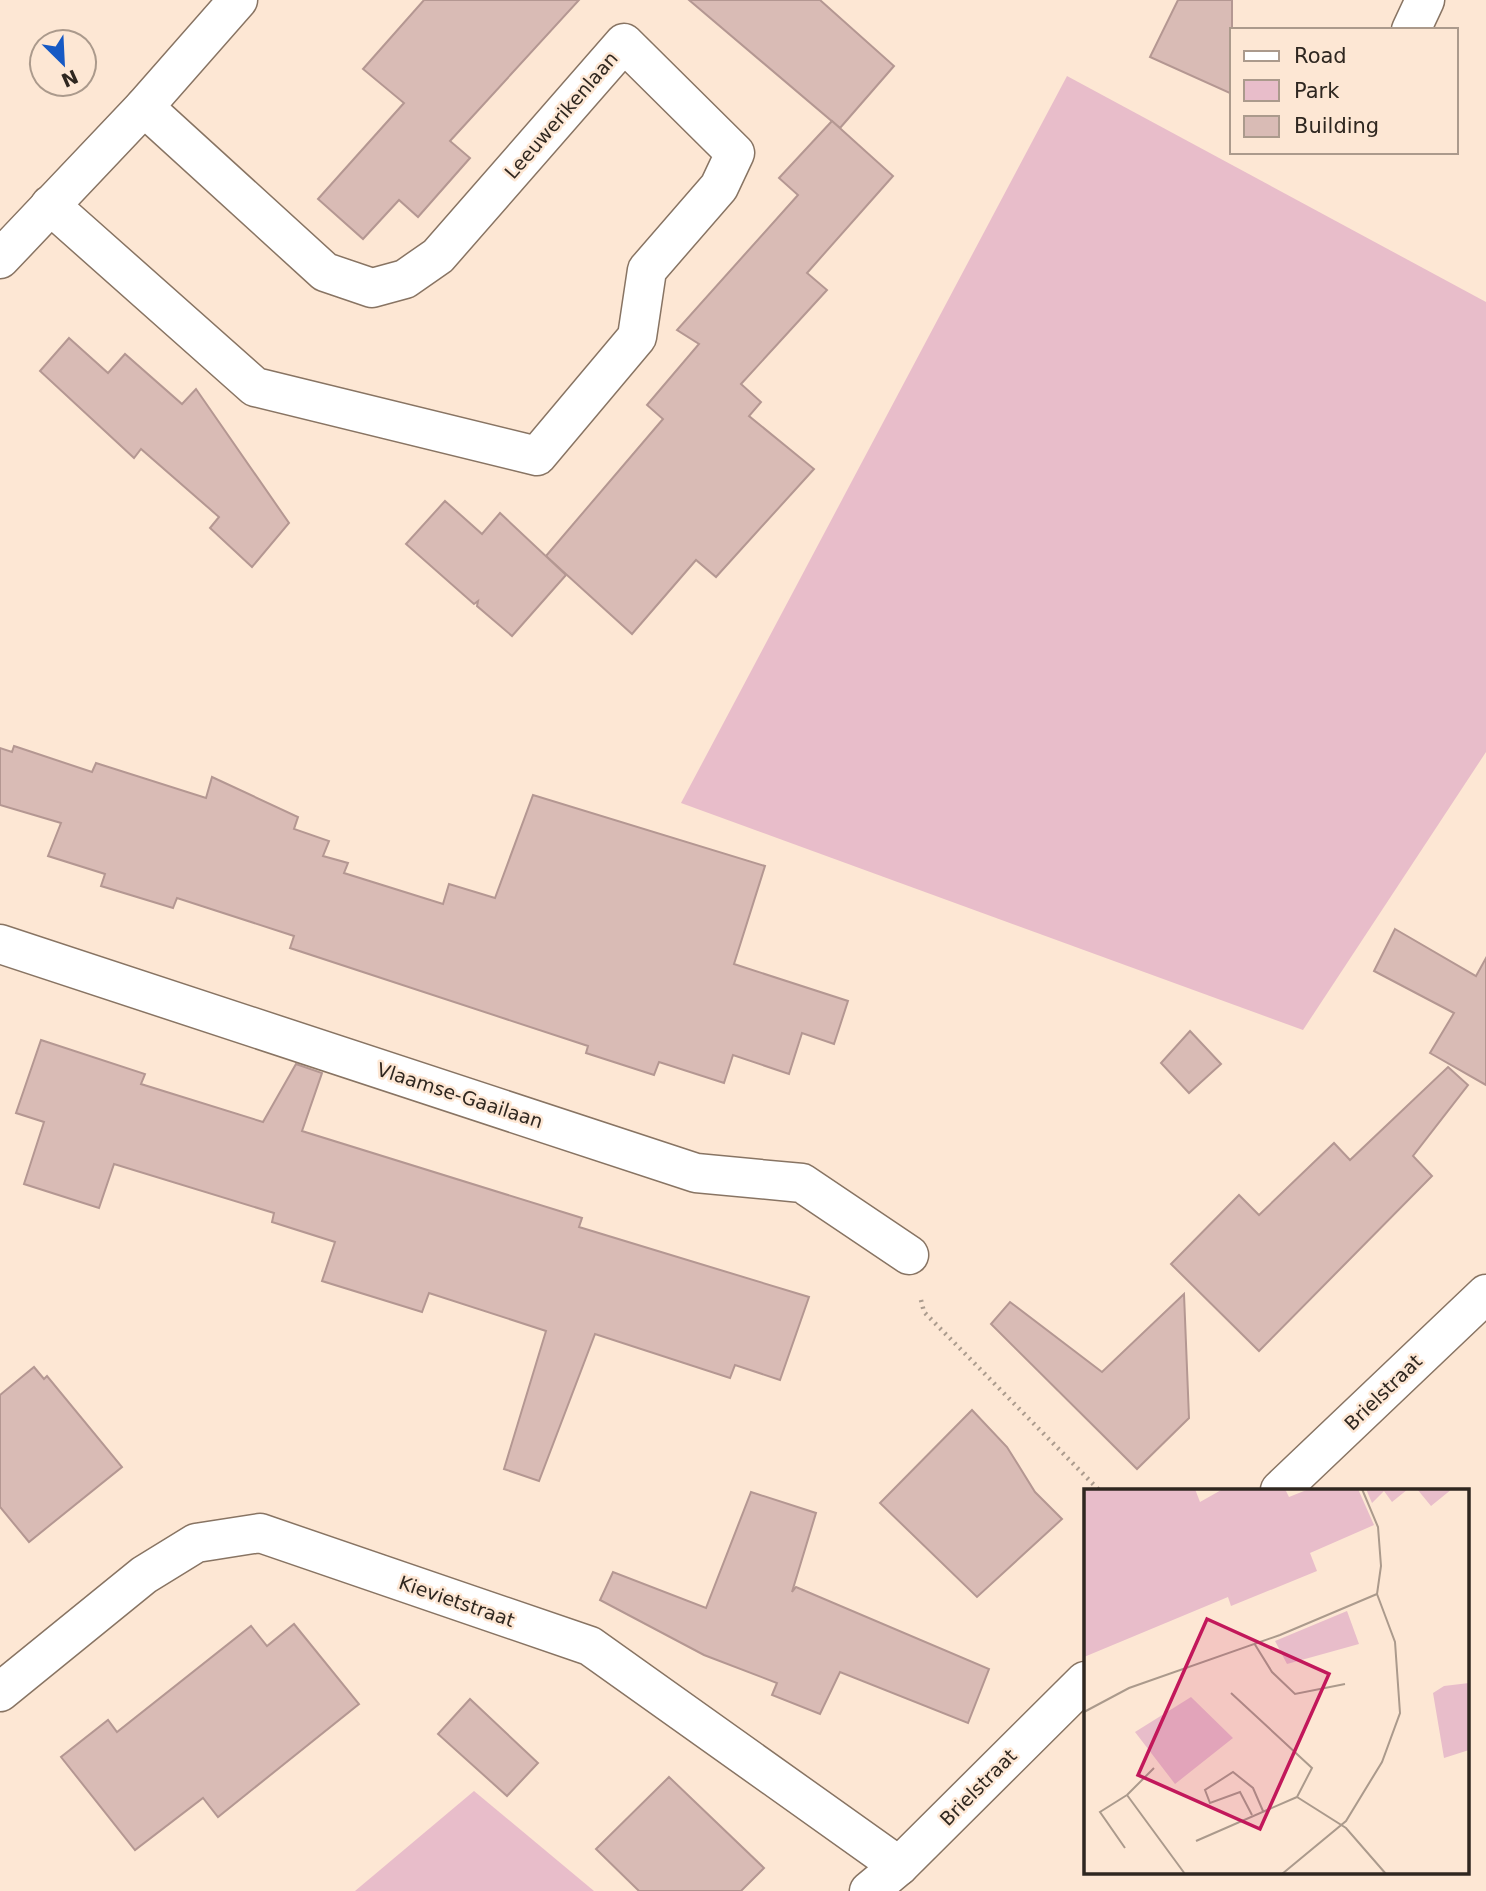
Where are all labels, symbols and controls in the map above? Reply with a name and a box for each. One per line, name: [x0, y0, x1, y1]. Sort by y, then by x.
north arrow: [28, 28, 98, 98]
legend: [1230, 28, 1458, 154]
text: Road: [1294, 44, 1347, 68]
street label: Leeuwerikenlaan: [500, 47, 622, 183]
text: N: [58, 65, 82, 92]
text: Park: [1294, 79, 1340, 103]
text: Building: [1294, 114, 1379, 138]
street label: Vlaamse-Gaailaan: [374, 1058, 546, 1132]
street label: Brielstraat: [1340, 1350, 1426, 1434]
inset map: [1084, 1489, 1468, 1874]
street label: Kievietstraat: [396, 1571, 518, 1631]
street label: Brielstraat: [935, 1744, 1021, 1830]

